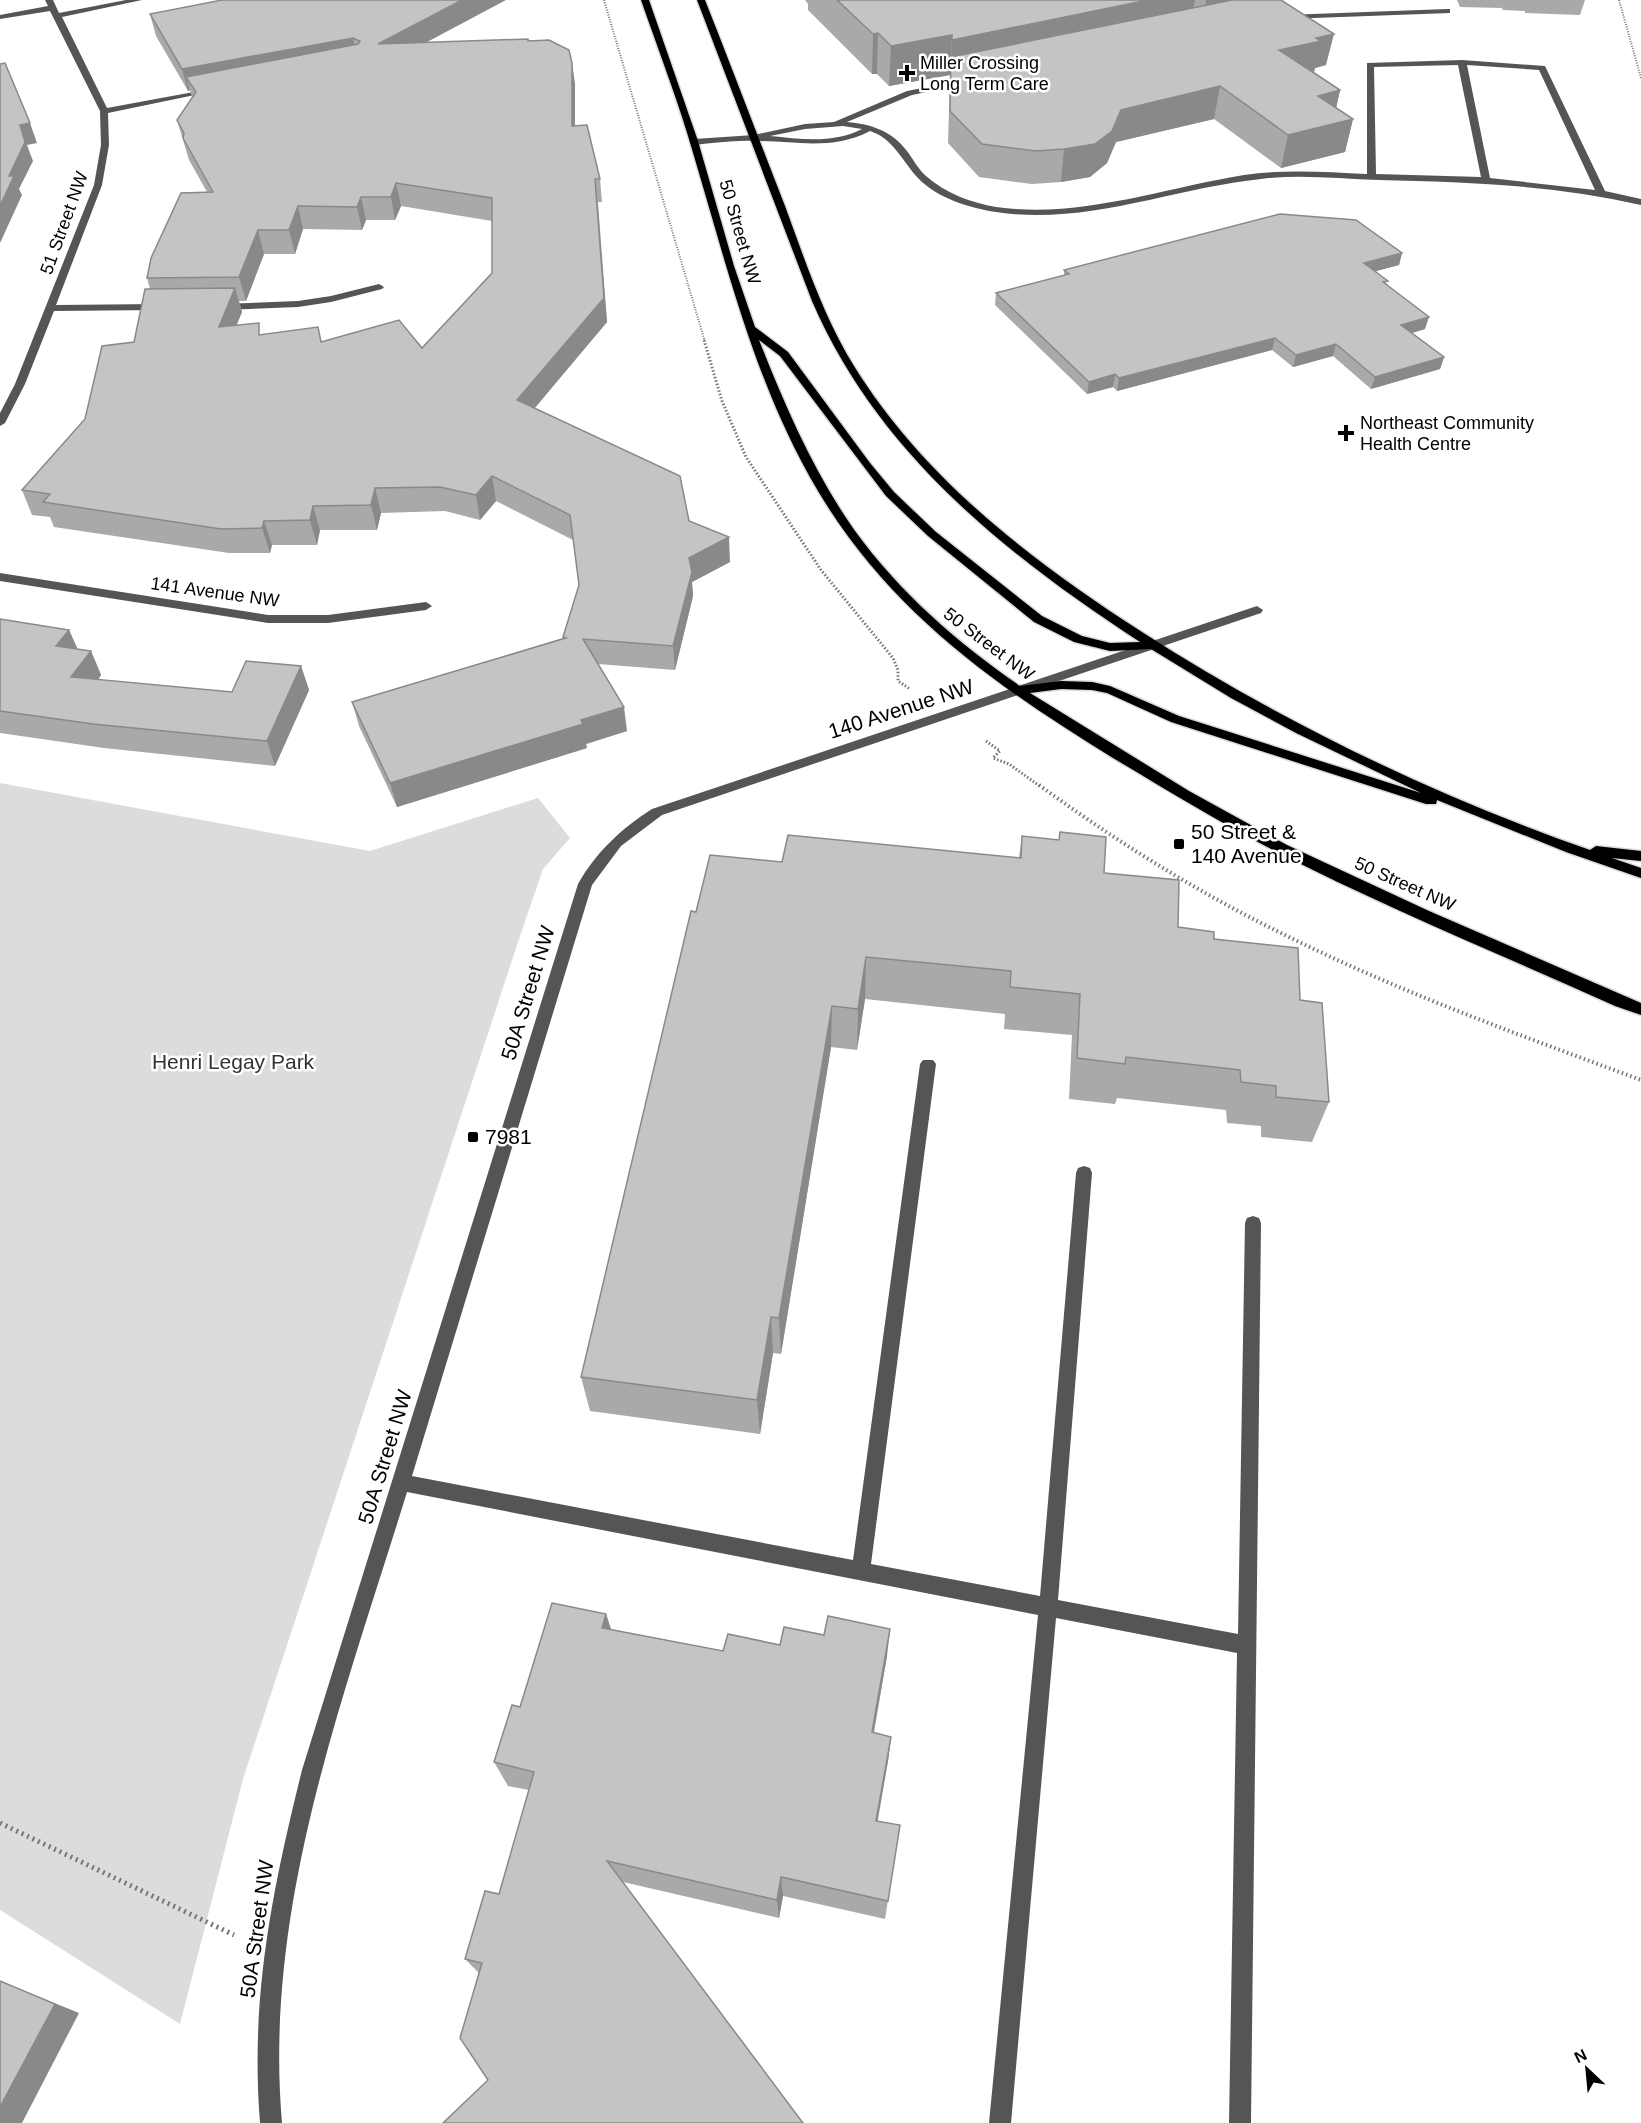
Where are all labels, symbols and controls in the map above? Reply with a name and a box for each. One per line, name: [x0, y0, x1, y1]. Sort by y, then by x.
place label: Miller Crossing Long Term Care: [920, 53, 1049, 94]
marker: Miller Crossing Long Term Care: [898, 64, 916, 82]
street label: 51 Street NW: [36, 169, 92, 277]
street label: 50 Street NW: [715, 177, 765, 287]
place label: Northeast Community Health Centre: [1360, 413, 1534, 454]
marker: Northeast Community Health Centre: [1337, 424, 1355, 442]
street label: 141 Avenue NW: [149, 573, 281, 611]
street label: 50 Street NW: [940, 604, 1038, 684]
street label: 140 Avenue NW: [825, 674, 977, 743]
place label: 50 Street & 140 Avenue: [1191, 820, 1302, 867]
marker: 50 Street & 140 Avenue: [1172, 837, 1186, 851]
street label: 50 Street NW: [1352, 853, 1458, 915]
street label: 50A Street NW: [496, 923, 559, 1063]
park label: Henri Legay Park: [152, 1050, 315, 1073]
place label: 7981: [485, 1125, 532, 1148]
marker: 7981: [466, 1130, 480, 1144]
street label: 50A Street NW: [353, 1387, 416, 1527]
street label: 50A Street NW: [235, 1858, 278, 1999]
north arrow: [1557, 2039, 1617, 2099]
text: N: [1572, 2046, 1590, 2066]

